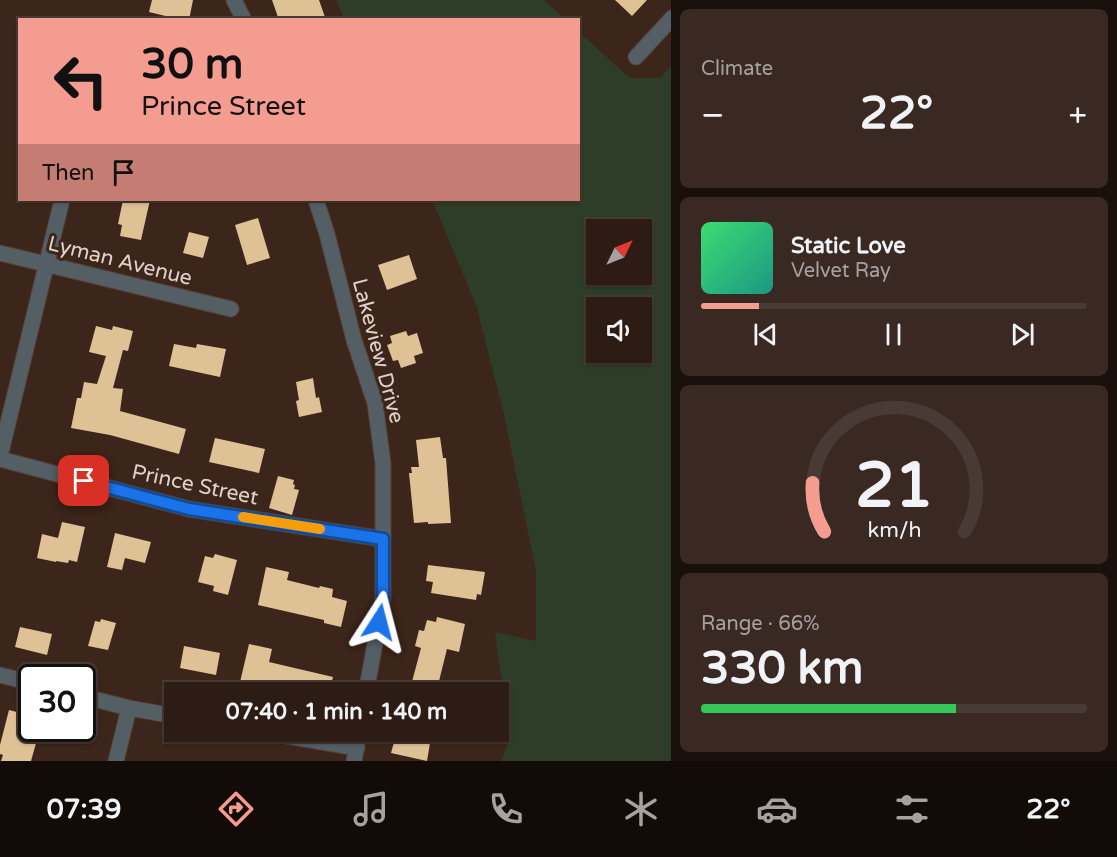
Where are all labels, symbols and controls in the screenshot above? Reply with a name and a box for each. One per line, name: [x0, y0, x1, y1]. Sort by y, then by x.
text: 30 m: [141, 39, 243, 90]
icon: left: [42, 42, 120, 120]
text: Climate: [701, 57, 773, 81]
text: 22°: [860, 87, 933, 141]
text: Prince Street: [141, 90, 306, 123]
text: −: [701, 96, 725, 135]
text: +: [1068, 96, 1087, 135]
icon: arrive: [107, 156, 140, 189]
text: Then: [42, 160, 95, 186]
north arrow: [586, 219, 652, 285]
map controls: [586, 219, 652, 363]
street label: Lyman Avenue: [45, 231, 195, 291]
text: Static Love: [791, 233, 906, 259]
text: Velvet Ray: [791, 259, 891, 283]
street label: Lakeview Drive: [347, 276, 409, 426]
button: sound: [586, 297, 652, 363]
icon: previous: [749, 318, 782, 351]
icon: pause: [877, 318, 910, 351]
icon: next: [1006, 318, 1039, 351]
text: 21: [855, 449, 933, 524]
pin: [58, 455, 109, 506]
street label: Prince Street: [130, 459, 260, 511]
icon: arrive: [67, 464, 100, 497]
text: km/h: [867, 517, 921, 543]
position arrow: [347, 590, 411, 654]
text: Range · 66%: [701, 612, 820, 636]
text: 330 km: [701, 642, 863, 696]
speed limit sign: 30: [18, 664, 96, 742]
text: 07:40 · 1 min · 140 m: [226, 699, 447, 725]
icon: directions: [215, 788, 257, 830]
icon: music: [350, 788, 392, 830]
icon: phone: [485, 788, 527, 830]
icon: climate: [620, 788, 662, 830]
icon: car: [756, 788, 798, 830]
icon: filters: [891, 788, 933, 830]
text: 07:39: [47, 793, 121, 826]
text: 22°: [1026, 793, 1070, 826]

